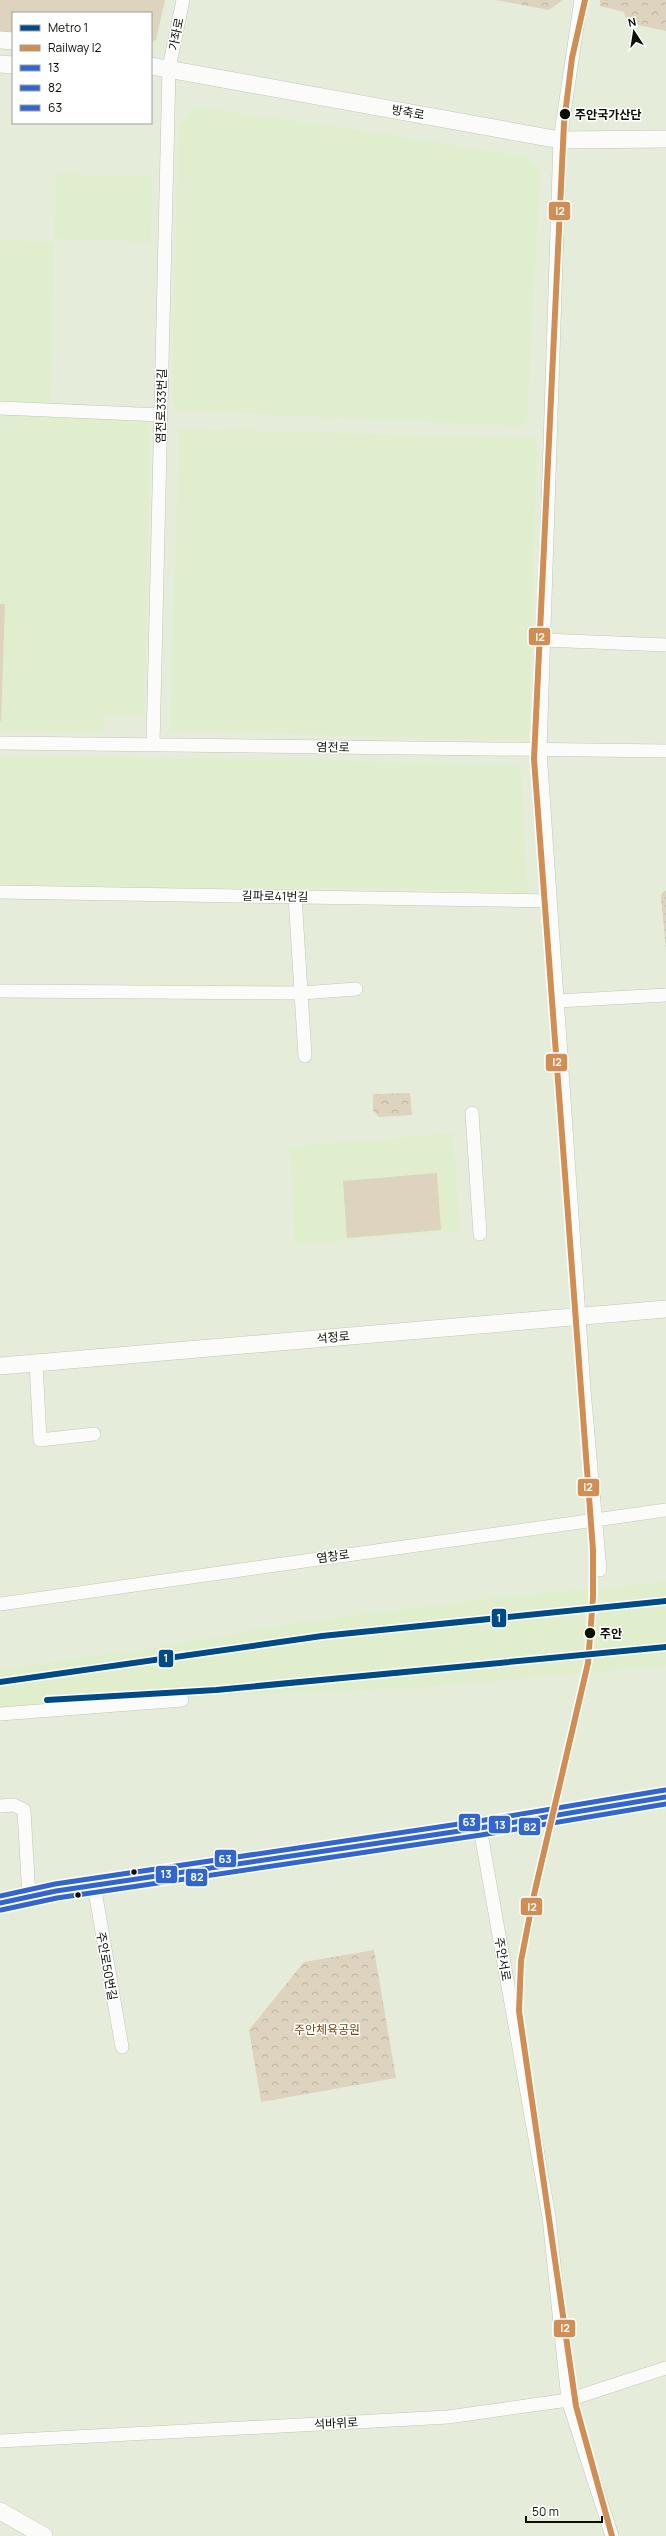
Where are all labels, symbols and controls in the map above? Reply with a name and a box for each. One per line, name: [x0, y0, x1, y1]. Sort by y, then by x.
legend: [12, 12, 152, 124]
north arrow: [614, 12, 654, 52]
text: N: [626, 14, 637, 30]
street label: 가좌로: [164, 16, 188, 52]
text: Metro 1: [48, 19, 88, 36]
text: Railway I2: [48, 39, 102, 56]
text: 13: [48, 59, 59, 76]
text: 82: [48, 79, 62, 96]
text: 63: [48, 99, 62, 116]
street label: 방축로: [390, 101, 426, 123]
place label: 주안국가산단: [575, 106, 641, 123]
marker: 주안국가산단: [558, 107, 572, 121]
line badge: I2: [548, 201, 571, 221]
text: I2: [555, 203, 565, 218]
street label: 염전로333번길: [152, 368, 170, 444]
line badge: I2: [528, 627, 551, 646]
text: I2: [535, 629, 545, 644]
street label: 염전로: [316, 738, 350, 756]
street label: 길파로41번길: [241, 887, 309, 905]
line badge: I2: [545, 1053, 568, 1072]
text: I2: [552, 1054, 562, 1069]
street label: 석정로: [316, 1327, 350, 1347]
line badge: I2: [577, 1478, 600, 1497]
text: I2: [583, 1479, 593, 1494]
street label: 염창로: [315, 1545, 351, 1567]
line badge: 1: [491, 1608, 507, 1628]
text: 1: [497, 1610, 501, 1625]
place label: 주안: [600, 1625, 622, 1642]
marker: 주안: [583, 1626, 597, 1640]
line badge: 1: [158, 1649, 174, 1668]
text: 1: [164, 1650, 168, 1665]
line badge: 63: [458, 1813, 481, 1832]
text: 63: [462, 1814, 476, 1829]
line badge: 13: [488, 1815, 511, 1834]
text: 13: [494, 1817, 506, 1832]
line badge: 82: [518, 1817, 541, 1836]
text: 82: [523, 1819, 537, 1834]
line badge: 63: [214, 1849, 237, 1868]
text: 63: [218, 1851, 232, 1866]
line badge: 13: [155, 1865, 178, 1884]
text: 13: [160, 1866, 172, 1881]
unlabelled marker: [129, 1867, 139, 1877]
line badge: 82: [185, 1868, 208, 1887]
text: 82: [190, 1869, 204, 1884]
unlabelled marker: [73, 1890, 83, 1900]
line badge: I2: [520, 1897, 543, 1916]
text: I2: [527, 1899, 537, 1914]
street label: 주안로50번길: [93, 1930, 121, 2002]
street label: 주안서로: [491, 1936, 515, 1982]
park label: 주안체육공원: [294, 2021, 360, 2038]
line badge: I2: [553, 2319, 576, 2338]
text: I2: [560, 2320, 570, 2335]
street label: 석바위로: [313, 2413, 359, 2433]
scale bar: [526, 2498, 602, 2524]
text: 50 m: [532, 2503, 559, 2520]

